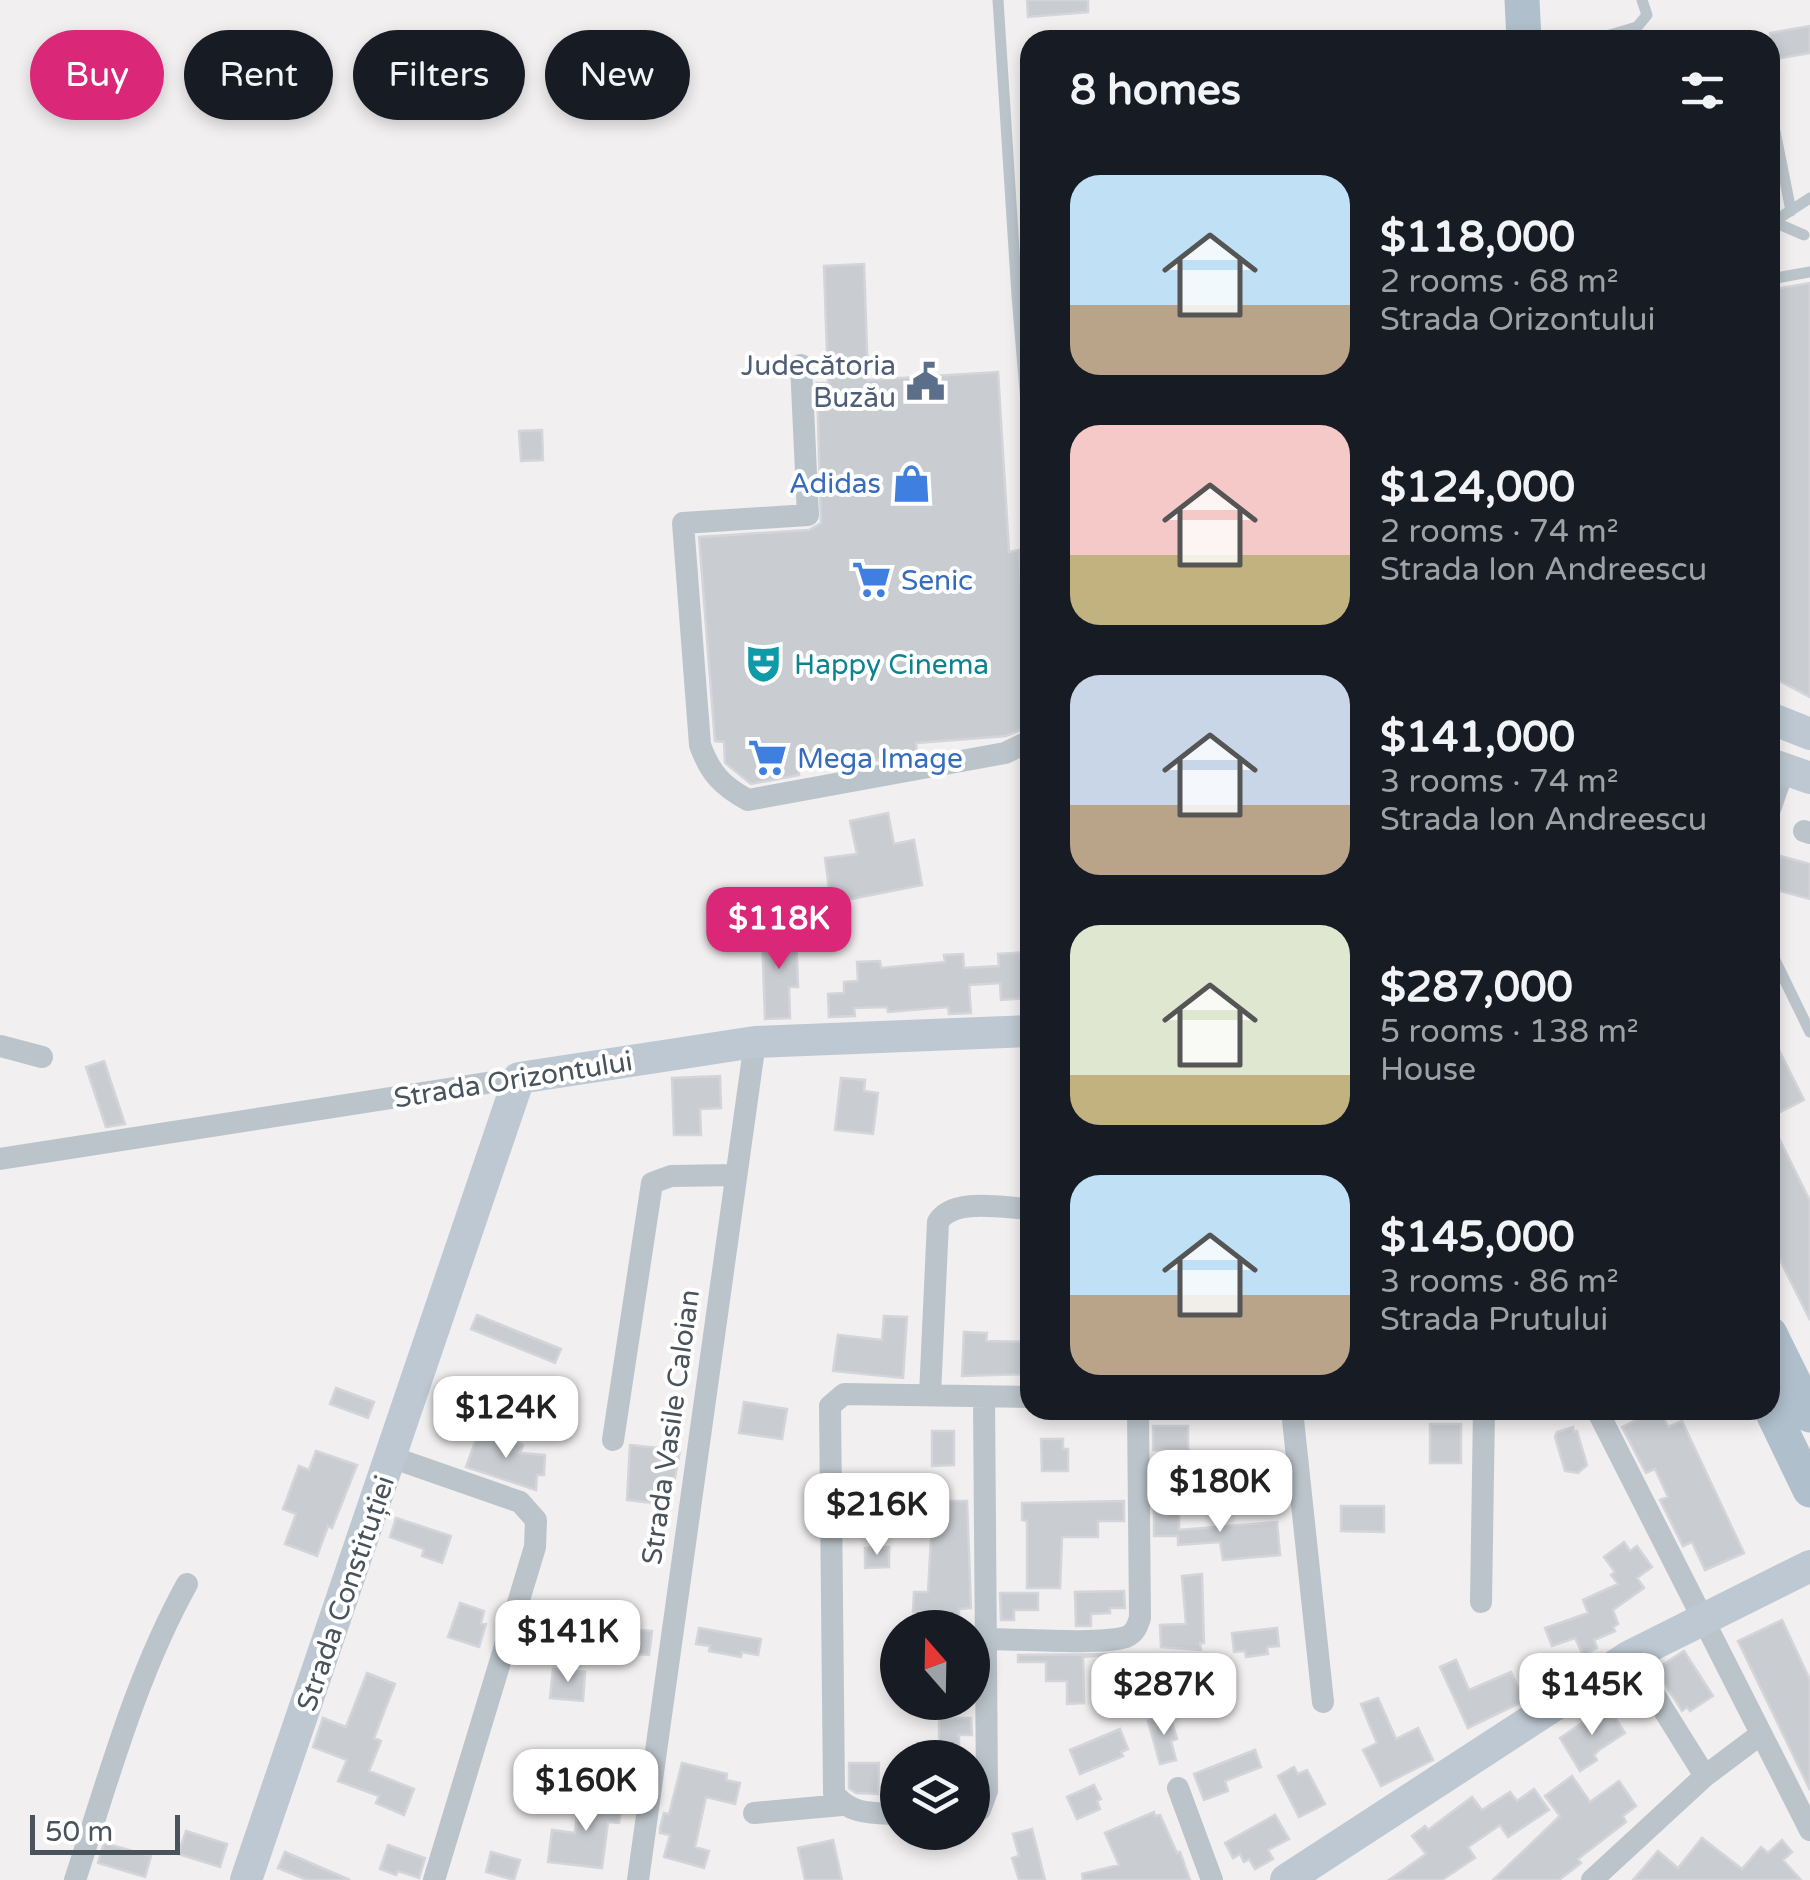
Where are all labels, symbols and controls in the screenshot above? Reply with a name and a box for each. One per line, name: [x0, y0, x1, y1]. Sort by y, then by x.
chip: Buy: [30, 30, 164, 120]
chip: Rent: [184, 30, 333, 120]
chip: Filters: [353, 30, 525, 120]
chip: New: [545, 30, 690, 120]
icon: filters: [1675, 63, 1730, 118]
text: 8 homes: [1070, 65, 1241, 116]
text: $118,000: [1380, 212, 1575, 263]
icon: home: [1150, 215, 1270, 335]
text: 2 rooms · 68 m²: [1380, 263, 1619, 301]
text: Strada Orizontului: [1380, 301, 1656, 339]
place label: Judecătoria Buzău: [741, 349, 896, 415]
public building icon: Judecătoria Buzău: [905, 360, 947, 402]
shop icon: Adidas: [890, 462, 932, 504]
text: $124,000: [1380, 462, 1575, 513]
icon: home: [1150, 465, 1270, 585]
place label: Adidas: [789, 467, 881, 501]
text: 2 rooms · 74 m²: [1380, 513, 1619, 551]
text: Strada Ion Andreescu: [1380, 551, 1707, 589]
supermarket icon: Senic: [850, 559, 892, 601]
place label: Senic: [901, 564, 973, 598]
theatre icon: Happy Cinema: [743, 643, 785, 685]
place label: Happy Cinema: [794, 648, 989, 682]
text: $141,000: [1380, 712, 1575, 763]
icon: home: [1150, 715, 1270, 835]
supermarket icon: Mega Image: [746, 737, 788, 779]
place label: Mega Image: [797, 742, 963, 776]
text: 3 rooms · 74 m²: [1380, 763, 1619, 801]
text: Strada Ion Andreescu: [1380, 801, 1707, 839]
pin: $118K: [709, 887, 849, 972]
text: $118K: [728, 900, 830, 938]
text: $287,000: [1380, 962, 1573, 1013]
icon: home: [1150, 965, 1270, 1085]
text: 5 rooms · 138 m²: [1380, 1013, 1639, 1051]
street label: Strada Orizontului: [391, 1044, 635, 1116]
text: House: [1380, 1051, 1476, 1089]
text: $145,000: [1380, 1212, 1575, 1263]
icon: home: [1150, 1215, 1270, 1335]
text: 3 rooms · 86 m²: [1380, 1263, 1619, 1301]
street label: Strada Vasile Caloian: [635, 1287, 707, 1567]
text: Strada Prutului: [1380, 1301, 1608, 1339]
pin: $124K: [436, 1376, 576, 1461]
text: $124K: [455, 1389, 557, 1427]
pin: $180K: [1150, 1450, 1290, 1535]
text: $180K: [1169, 1463, 1271, 1501]
street label: Strada Constituției: [290, 1471, 402, 1716]
pin: $216K: [807, 1473, 947, 1558]
text: $216K: [826, 1486, 928, 1524]
pin: $141K: [498, 1600, 638, 1685]
north arrow: [880, 1610, 990, 1720]
map controls: [880, 1610, 990, 1850]
text: $141K: [517, 1613, 619, 1651]
pin: $287K: [1094, 1653, 1234, 1738]
pin: $145K: [1522, 1653, 1662, 1738]
text: $287K: [1113, 1666, 1215, 1704]
text: $145K: [1541, 1666, 1643, 1704]
button: layers: [880, 1740, 990, 1850]
pin: $160K: [516, 1749, 656, 1834]
text: $160K: [535, 1762, 637, 1800]
scale bar: [30, 1810, 180, 1854]
text: 50 m: [45, 1815, 113, 1849]

